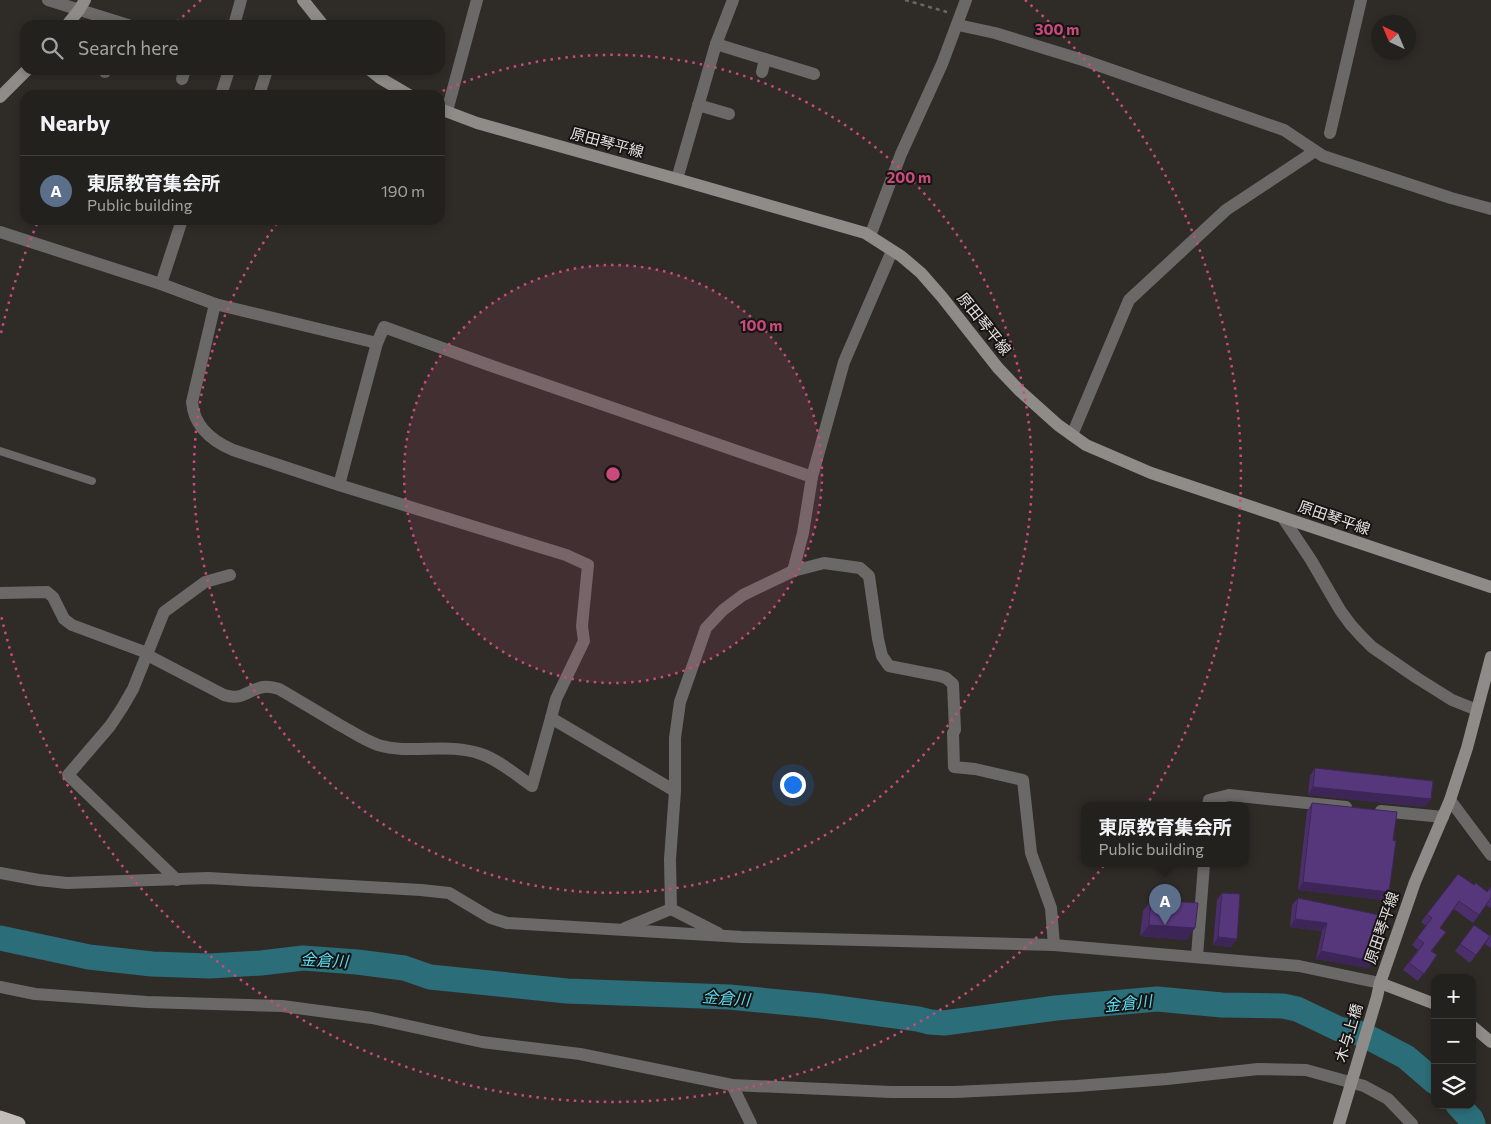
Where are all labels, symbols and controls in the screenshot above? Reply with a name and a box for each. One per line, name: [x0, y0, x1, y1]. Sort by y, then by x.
north arrow: [1371, 15, 1416, 60]
search box: [20, 20, 445, 75]
text: 300 m: [1035, 20, 1079, 38]
icon: search: [38, 34, 66, 62]
text: Search here: [78, 36, 178, 59]
text: Nearby: [40, 110, 110, 135]
street label: 原田琴平線: [569, 124, 646, 160]
text: 200 m: [887, 168, 931, 186]
text: 東原教育集会所: [87, 171, 220, 194]
text: A: [50, 181, 62, 200]
text: 190 m: [381, 181, 425, 200]
text: Public building: [87, 195, 192, 214]
street label: 原田琴平線: [954, 289, 1015, 358]
text: 100 m: [740, 316, 782, 334]
centre of rings: [604, 465, 622, 483]
street label: 原田琴平線: [1296, 496, 1373, 538]
your location: [780, 772, 806, 798]
popup: [1081, 802, 1249, 867]
text: 東原教育集会所: [1098, 815, 1232, 838]
text: Public building: [1098, 839, 1204, 858]
pin: A: [1149, 884, 1181, 925]
street label: 原田琴平線: [1360, 889, 1402, 966]
water label: 金倉川: [300, 949, 350, 970]
map controls: [1431, 974, 1476, 1109]
button: +: [1431, 974, 1476, 1019]
water label: 金倉川: [701, 986, 753, 1009]
water label: 金倉川: [1103, 990, 1155, 1014]
street label: 木与上橋: [1331, 1001, 1365, 1064]
button: −: [1431, 1019, 1476, 1064]
button: layers: [1431, 1064, 1476, 1109]

